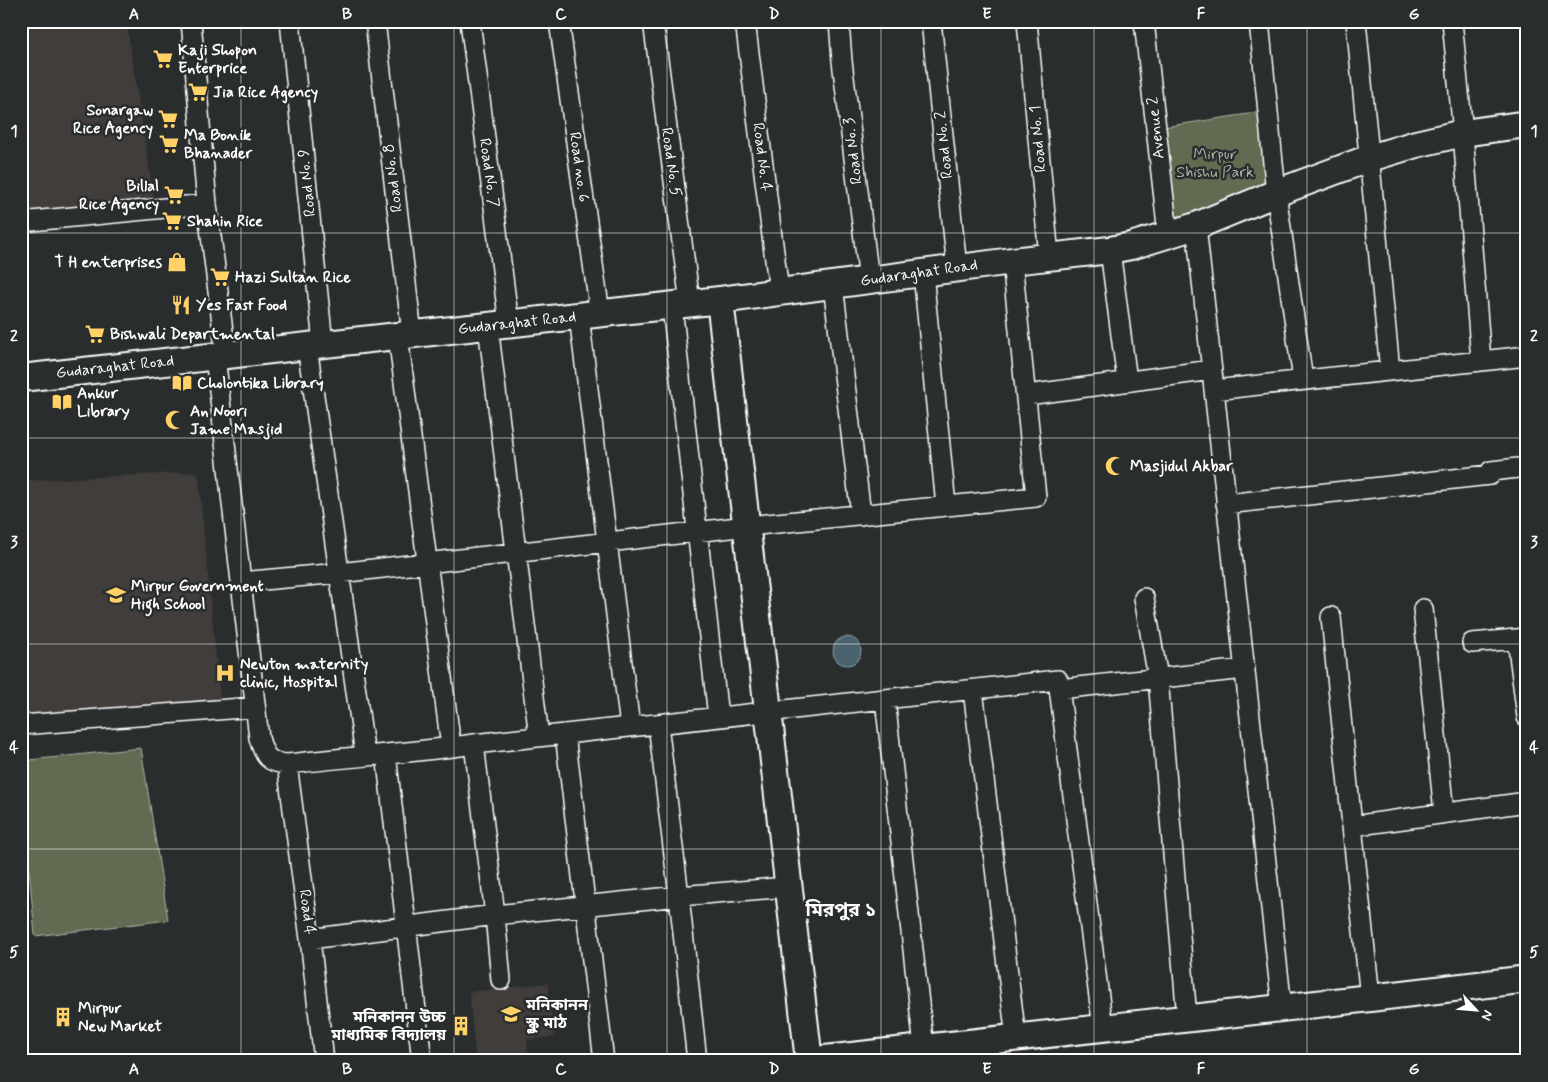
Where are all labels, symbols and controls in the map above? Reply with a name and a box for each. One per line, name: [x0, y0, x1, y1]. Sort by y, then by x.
text: A: [129, 4, 139, 25]
text: B: [342, 4, 352, 25]
text: C: [555, 4, 567, 25]
text: D: [768, 4, 780, 25]
text: E: [982, 4, 992, 25]
text: F: [1197, 4, 1206, 25]
text: G: [1409, 4, 1420, 25]
place label: Kaji Shopon Enterprice: [178, 40, 257, 79]
supermarket icon: Kaji Shopon Enterprice: [152, 48, 174, 70]
supermarket icon: Jia Rice Agency: [187, 81, 209, 103]
place label: Jia Rice Agency: [213, 82, 319, 104]
street label: Avenue 2: [1142, 96, 1170, 160]
place label: Sonargaw Rice Agency: [73, 100, 154, 140]
street label: Road No. 1: [1025, 105, 1051, 173]
supermarket icon: Sonargaw Rice Agency: [157, 108, 179, 130]
street label: Road No. 2: [930, 110, 958, 180]
street label: Road No. 3: [838, 116, 868, 186]
text: 1: [10, 121, 18, 142]
street label: Road No. 4: [747, 121, 777, 193]
text: 1: [1530, 121, 1538, 142]
place label: Ma Bonik Bhanader: [184, 125, 252, 164]
street label: Road No. 5: [656, 126, 686, 198]
street label: Road no. 6: [564, 131, 594, 203]
supermarket icon: Ma Bonik Bhanader: [158, 133, 180, 155]
street label: Road No. 7: [474, 137, 504, 209]
street label: Road No. 8: [378, 142, 408, 214]
park label: Mirpur Shishu Park: [1176, 144, 1254, 183]
street label: Road No. 9: [293, 148, 321, 218]
place label: Billal Rice Agency: [79, 176, 159, 216]
supermarket icon: Billal Rice Agency: [163, 184, 185, 206]
supermarket icon: Shahin Rice: [161, 210, 183, 232]
place label: Shahin Rice: [187, 211, 263, 232]
shop icon: T H enterprises: [166, 251, 188, 273]
place label: T H enterprises: [54, 252, 163, 273]
street label: Gudaraghat Road: [859, 254, 979, 292]
supermarket icon: Hazi Sultan Rice: [209, 266, 231, 288]
place label: Hazi Sultan Rice: [235, 267, 351, 288]
restaurant icon: Yes Fast Food: [170, 294, 192, 316]
place label: Yes Fast Food: [196, 295, 287, 316]
street label: Gudaraghat Road: [457, 306, 577, 340]
supermarket icon: Bishwali Departmental: [84, 323, 106, 345]
place label: Bishwali Departmental: [110, 324, 275, 345]
text: 2: [10, 326, 18, 347]
text: 2: [1530, 326, 1538, 347]
street label: Gudaraghat Road: [55, 350, 175, 384]
library icon: Cholontika Library: [171, 372, 193, 394]
place label: Cholontika Library: [197, 373, 324, 394]
place label: Ankur Library: [77, 383, 130, 422]
library icon: Ankur Library: [51, 391, 73, 413]
place label: An Noori Jame Masjid: [190, 401, 282, 440]
mosque icon: An Noori Jame Masjid: [164, 409, 186, 431]
mosque icon: Masjidul Akbar: [1104, 455, 1126, 477]
place label: Masjidul Akbar: [1130, 456, 1233, 477]
text: 3: [10, 532, 18, 553]
text: 3: [1530, 532, 1538, 553]
place label: Mirpur Government High School: [131, 576, 264, 617]
school or university icon: Mirpur Government High School: [105, 584, 127, 606]
place label: Newton maternity clinic, Hospital: [240, 654, 369, 693]
hospital icon: Newton maternity clinic, Hospital: [214, 662, 236, 684]
text: 4: [9, 737, 19, 758]
text: 4: [1529, 737, 1539, 758]
street label: Road 4: [294, 888, 320, 936]
district label: মিরপুর ১: [805, 898, 876, 923]
text: 5: [9, 942, 19, 963]
text: 5: [1529, 942, 1539, 963]
north arrow: [1450, 984, 1500, 1034]
place label: মনিকানন স্কুল মাঠ: [525, 995, 589, 1034]
place label: Mirpur New Market: [78, 998, 162, 1037]
school or university icon: মনিকানন স্কুল মাঠ: [500, 1003, 522, 1025]
building icon: Mirpur New Market: [52, 1006, 74, 1028]
place label: মনিকানন উচ্চ মাধ্যমিক বিদ্যালয়: [330, 1007, 447, 1046]
text: N: [1477, 1007, 1497, 1023]
building icon: মনিকানন উচ্চ মাধ্যমিক বিদ্যালয়: [450, 1015, 472, 1037]
text: A: [129, 1059, 139, 1080]
text: B: [342, 1059, 352, 1080]
text: C: [555, 1059, 567, 1080]
text: D: [768, 1059, 780, 1080]
text: E: [982, 1059, 992, 1080]
text: F: [1197, 1059, 1206, 1080]
text: G: [1409, 1059, 1420, 1080]

